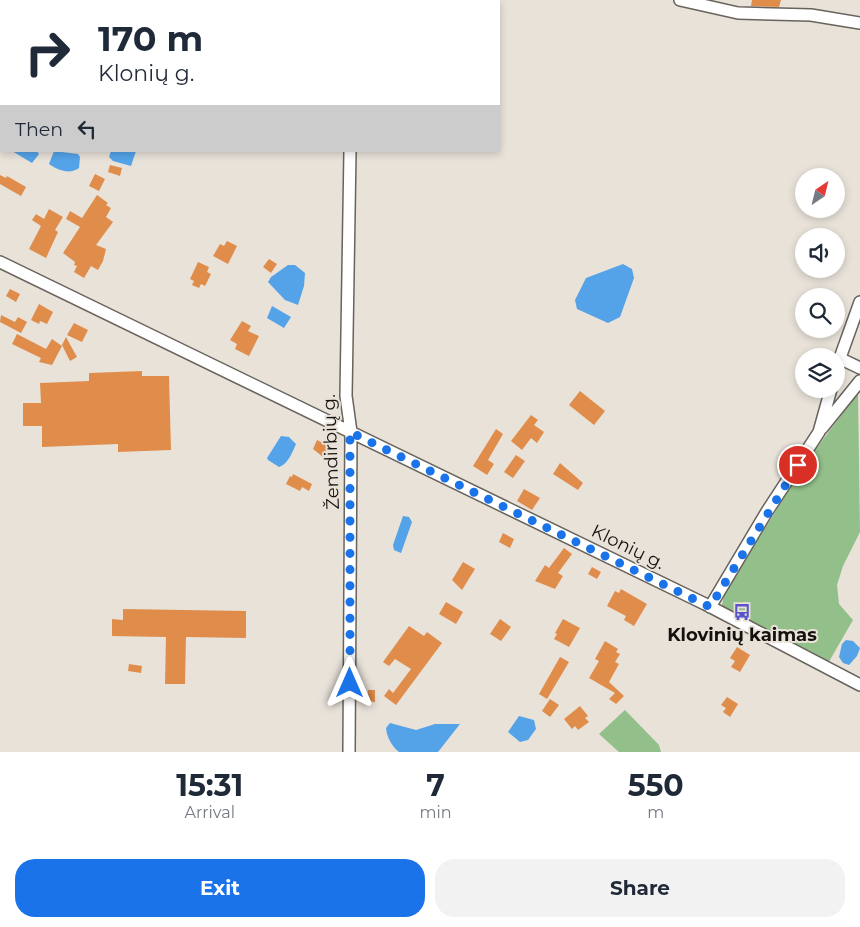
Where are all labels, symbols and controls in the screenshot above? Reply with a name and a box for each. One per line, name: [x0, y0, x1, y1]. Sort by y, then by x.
text: 170 m: [98, 17, 203, 60]
icon: right: [15, 20, 80, 85]
text: Klonių g.: [98, 60, 194, 87]
icon: left: [73, 115, 101, 143]
text: Then: [15, 118, 63, 141]
north arrow: [795, 168, 845, 218]
map controls: [795, 168, 845, 398]
button: sound: [795, 228, 845, 278]
button: search: [795, 288, 845, 338]
button: layers: [795, 348, 845, 398]
street label: Žemdirbių g.: [318, 394, 344, 510]
pin: [777, 444, 819, 486]
icon: arrive: [784, 451, 812, 479]
street label: Klonių g.: [588, 520, 668, 574]
bus stop icon: Klovinių kaimas: [732, 602, 752, 622]
place label: Klovinių kaimas: [667, 624, 817, 646]
position arrow: [323, 656, 375, 708]
text: 15:31: [176, 767, 243, 804]
text: 7: [426, 767, 445, 804]
text: 550: [628, 767, 684, 804]
text: Arrival: [185, 803, 235, 822]
text: min: [419, 803, 452, 822]
text: m: [647, 803, 664, 822]
button: Exit: [15, 859, 425, 917]
button: Share: [435, 859, 845, 917]

